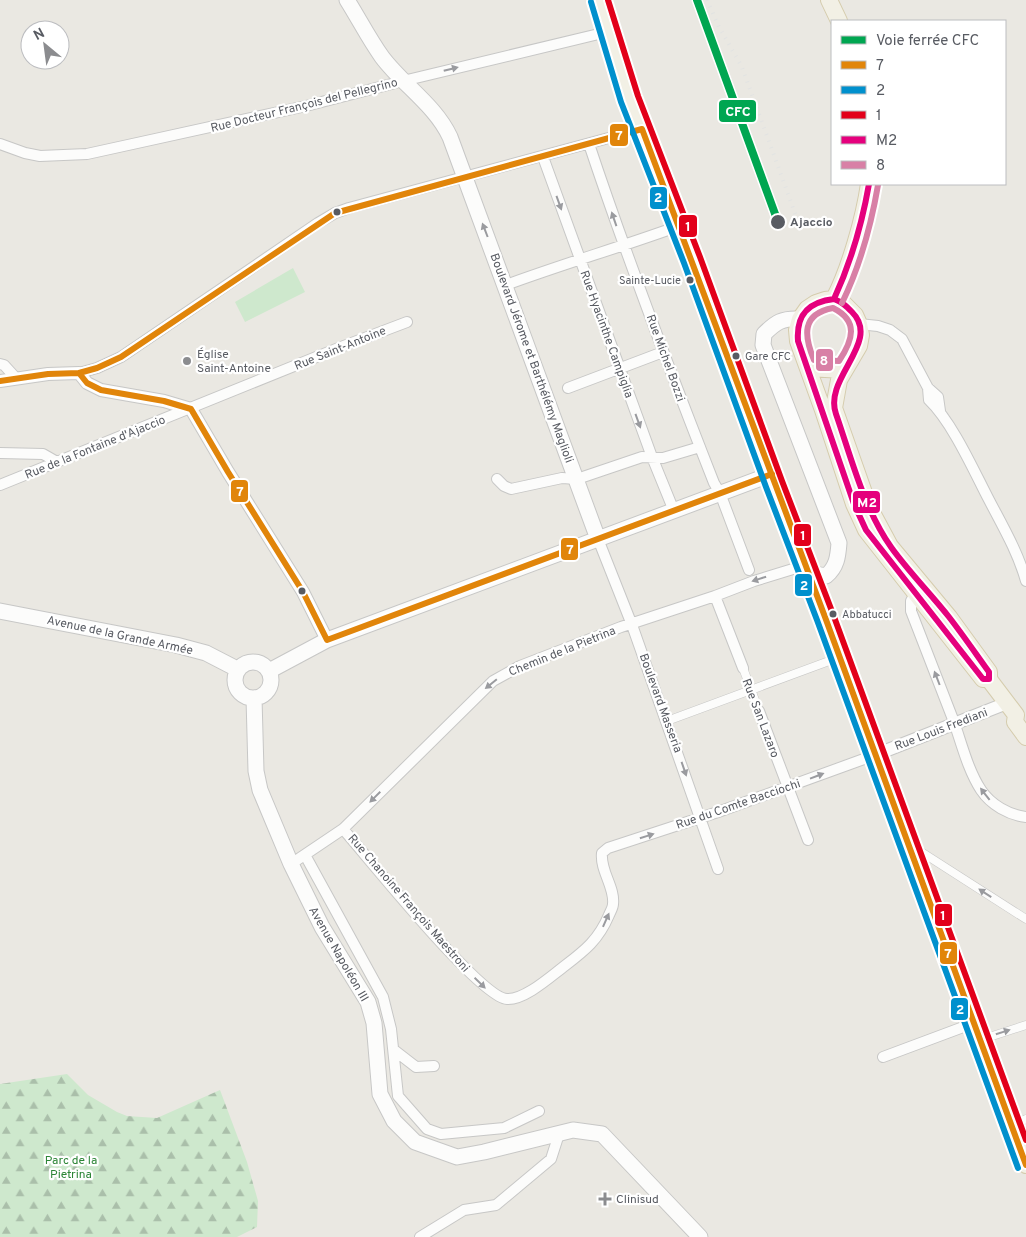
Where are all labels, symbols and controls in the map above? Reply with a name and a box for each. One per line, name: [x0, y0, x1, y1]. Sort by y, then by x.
north arrow: [20, 20, 70, 70]
legend: [831, 20, 1006, 185]
text: N: [31, 25, 48, 45]
text: Voie ferrée CFC: [876, 32, 979, 51]
text: 7: [876, 57, 884, 76]
one-way arrow: [443, 65, 458, 73]
street label: Rue Docteur François del Pellegrino: [209, 75, 400, 137]
text: 2: [876, 82, 885, 101]
line badge: CFC: [718, 99, 757, 123]
text: CFC: [725, 104, 751, 121]
text: 1: [876, 107, 882, 126]
line badge: 7: [609, 123, 629, 147]
text: 7: [615, 128, 623, 145]
text: M2: [876, 132, 897, 151]
text: 8: [876, 157, 885, 176]
line badge: 2: [649, 186, 668, 210]
text: 2: [654, 190, 662, 207]
one-way arrow: [556, 195, 563, 210]
unlabelled marker: [332, 207, 342, 217]
one-way arrow: [610, 212, 618, 227]
marker: Ajaccio: [769, 213, 787, 231]
line badge: 1: [678, 214, 698, 238]
place label: Ajaccio: [790, 215, 833, 231]
text: 1: [685, 219, 691, 236]
one-way arrow: [481, 222, 489, 237]
street label: Boulevard Jérome et Barthélémy Maglioli: [486, 251, 577, 465]
street label: Rue Hyacinthe Campiglia: [576, 268, 637, 400]
place label: Sainte-Lucie: [619, 274, 681, 288]
marker: Sainte-Lucie: [685, 275, 695, 285]
street label: Rue Michel Bozzi: [642, 313, 688, 404]
street label: Rue Saint-Antoine: [292, 323, 389, 375]
place label: Église Saint-Antoine: [197, 347, 271, 377]
line badge: 8: [815, 348, 834, 372]
place label: Gare CFC: [745, 350, 791, 364]
marker: Gare CFC: [731, 351, 741, 361]
text: 8: [820, 353, 828, 370]
marker: Église Saint-Antoine: [181, 355, 193, 367]
street label: Rue de la Fontaine d'Ajaccio: [23, 412, 168, 484]
one-way arrow: [635, 414, 642, 429]
line badge: 7: [230, 479, 249, 503]
text: 7: [236, 484, 244, 501]
line badge: M2: [852, 490, 881, 514]
text: M2: [857, 495, 877, 512]
line badge: 1: [793, 523, 812, 547]
text: 1: [800, 528, 806, 545]
line badge: 7: [560, 537, 579, 561]
text: 7: [566, 542, 574, 559]
line badge: 2: [794, 573, 813, 597]
one-way arrow: [751, 576, 766, 583]
text: 2: [800, 578, 808, 595]
unlabelled marker: [297, 586, 307, 596]
place label: Abbatucci: [842, 608, 892, 622]
marker: Abbatucci: [828, 609, 838, 619]
street label: Avenue de la Grande Armée: [45, 613, 194, 659]
street label: Chemin de la Pietrina: [506, 623, 618, 681]
street label: Boulevard Masseria: [635, 652, 685, 755]
one-way arrow: [933, 670, 941, 685]
street label: Rue San Lazaro: [738, 676, 783, 761]
one-way arrow: [485, 678, 498, 689]
street label: Rue Louis Frediani: [893, 705, 990, 755]
one-way arrow: [681, 762, 688, 777]
one-way arrow: [809, 772, 824, 780]
street label: Rue du Comte Bacciochi: [674, 776, 803, 834]
one-way arrow: [979, 788, 990, 801]
one-way arrow: [369, 791, 381, 803]
street label: Rue Chanoine François Maestroni: [344, 831, 473, 976]
one-way arrow: [639, 831, 654, 839]
one-way arrow: [978, 888, 992, 897]
line badge: 1: [934, 903, 953, 927]
street label: Avenue Napoléon III: [304, 904, 372, 1005]
text: 1: [940, 908, 946, 925]
one-way arrow: [603, 913, 611, 927]
line badge: 7: [939, 941, 958, 965]
text: 7: [944, 946, 952, 963]
one-way arrow: [474, 977, 486, 989]
line badge: 2: [950, 997, 969, 1021]
text: 2: [956, 1002, 964, 1019]
one-way arrow: [996, 1028, 1011, 1036]
park label: Parc de la Pietrina: [45, 1153, 97, 1183]
marker: Clinisud: [598, 1192, 612, 1206]
place label: Clinisud: [616, 1192, 659, 1208]

